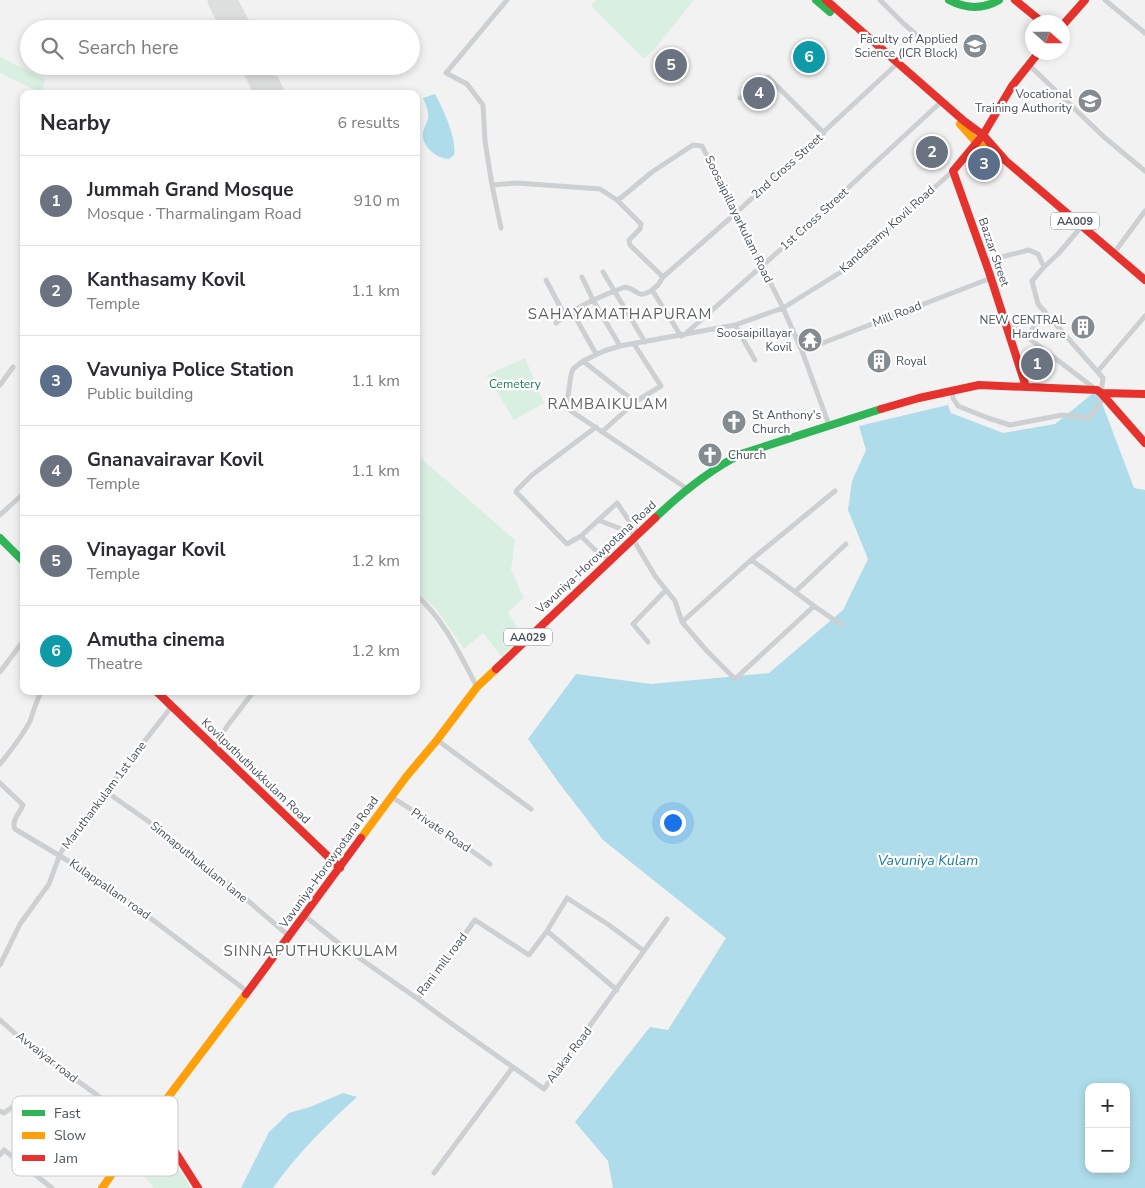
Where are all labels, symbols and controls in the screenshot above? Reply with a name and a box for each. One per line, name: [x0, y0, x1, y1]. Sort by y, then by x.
north arrow: [1025, 15, 1070, 60]
search box: [20, 20, 420, 75]
place label: Faculty of Applied Science (ICR Block): [854, 31, 958, 61]
school or university icon: Faculty of Applied Science (ICR Block): [962, 33, 988, 59]
icon: search: [38, 34, 66, 62]
text: Search here: [78, 35, 179, 61]
pin: 6: [793, 38, 825, 76]
pin: 5: [655, 46, 687, 84]
pin: 4: [743, 74, 775, 112]
place label: Vocational Training Authority: [975, 86, 1073, 116]
school or university icon: Vocational Training Authority: [1077, 88, 1103, 114]
text: Nearby: [40, 109, 110, 137]
text: 6 results: [338, 112, 400, 134]
street label: 2nd Cross Street: [748, 129, 827, 202]
pin: 2: [916, 133, 948, 171]
pin: 3: [968, 145, 1000, 183]
street label: Soosaipillayarkulam Road: [701, 153, 777, 285]
text: Jummah Grand Mosque: [87, 177, 294, 203]
street label: Kandasamy Kovil Road: [836, 182, 938, 276]
street label: 1st Cross Street: [776, 184, 852, 254]
text: 1: [51, 190, 61, 212]
text: 910 m: [353, 190, 400, 212]
text: Mosque · Tharmalingam Road: [87, 203, 302, 225]
road number: AA009: [1051, 212, 1099, 230]
street label: Bazzar Street: [975, 215, 1014, 289]
text: Kanthasamy Kovil: [87, 267, 245, 293]
text: 2: [51, 280, 61, 302]
text: 1.1 km: [351, 280, 400, 302]
text: Temple: [87, 293, 140, 315]
street label: Mill Road: [870, 297, 924, 331]
district label: SAHAYAMATHAPURAM: [528, 304, 712, 324]
place label: NEW CENTRAL Hardware: [980, 312, 1066, 342]
building icon: NEW CENTRAL Hardware: [1070, 314, 1096, 340]
place label: Soosaipillayar Kovil: [716, 325, 793, 355]
temple icon: Soosaipillayar Kovil: [797, 327, 823, 353]
pin: 1: [1021, 345, 1053, 383]
building icon: Royal: [866, 348, 892, 374]
place label: Royal: [896, 353, 927, 369]
text: Vavuniya Police Station: [87, 357, 294, 383]
text: 3: [51, 370, 61, 392]
text: 1.1 km: [351, 370, 400, 392]
park label: Cemetery: [489, 376, 542, 392]
text: Public building: [87, 383, 193, 405]
district label: RAMBAIKULAM: [547, 394, 669, 414]
place label: St Anthony's Church: [752, 407, 821, 437]
church icon: St Anthony's Church: [721, 409, 747, 435]
church icon: Church: [697, 442, 723, 468]
text: Gnanavairavar Kovil: [87, 447, 263, 473]
place label: Church: [728, 447, 766, 463]
text: 4: [51, 460, 61, 482]
text: 1.1 km: [351, 460, 400, 482]
text: Temple: [87, 473, 140, 495]
street label: Vavuniya-Horowpotana Road: [532, 497, 660, 618]
text: Vinayagar Kovil: [87, 537, 226, 563]
text: 5: [51, 550, 61, 572]
text: 1.2 km: [351, 550, 400, 572]
text: Temple: [87, 563, 140, 585]
text: Amutha cinema: [87, 627, 225, 653]
road number: AA029: [504, 628, 552, 646]
text: 6: [51, 640, 61, 662]
text: 1.2 km: [351, 640, 400, 662]
text: Theatre: [87, 653, 142, 675]
street label: Kovilputhuthukkulam Road: [198, 715, 314, 827]
street label: Maruthankulam 1st lane: [58, 738, 150, 852]
street label: Vavuniya-Horowpotana Road: [275, 793, 382, 932]
street label: Private Road: [408, 804, 474, 856]
your location: [660, 810, 686, 836]
street label: Sinnaputhukulam lane: [147, 818, 251, 906]
water label: Vavuniya Kulam: [878, 851, 978, 870]
street label: Kulappallam road: [66, 855, 154, 923]
street label: Rani mill road: [413, 929, 471, 999]
district label: SINNAPUTHUKKULAM: [223, 941, 399, 961]
street label: Alakar Road: [543, 1024, 595, 1086]
street label: Avvaiyar road: [13, 1028, 81, 1086]
map controls: [1085, 1083, 1130, 1173]
button: +: [1085, 1083, 1130, 1128]
legend: [12, 1096, 178, 1176]
text: Fast: [54, 1104, 80, 1123]
text: Slow: [54, 1126, 86, 1145]
button: −: [1085, 1128, 1130, 1173]
text: Jam: [53, 1149, 78, 1168]

